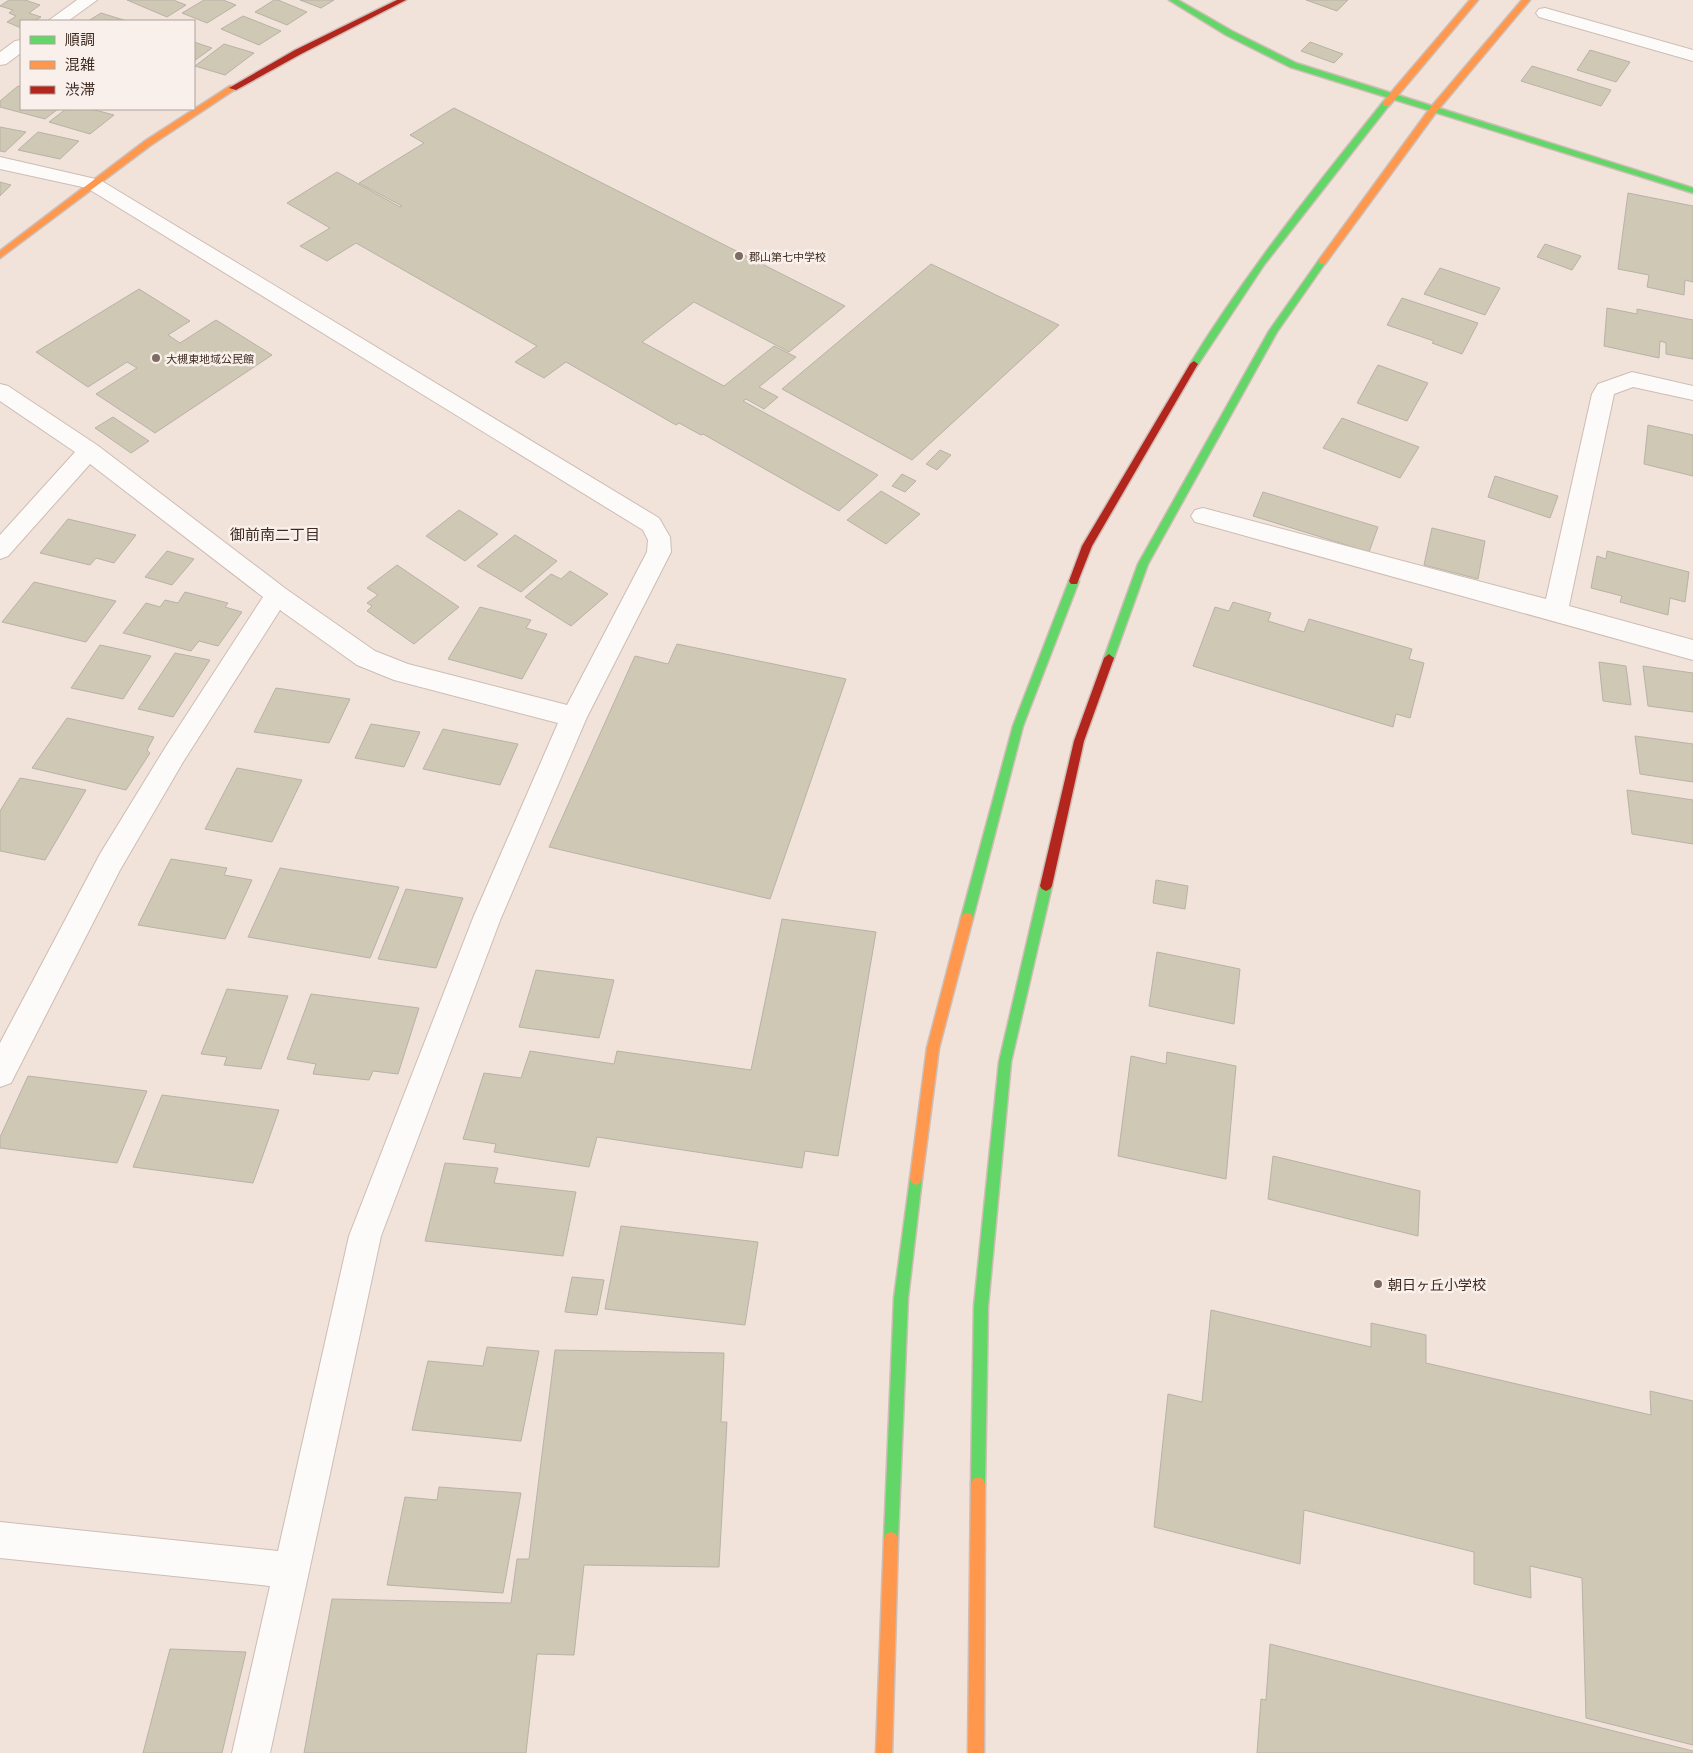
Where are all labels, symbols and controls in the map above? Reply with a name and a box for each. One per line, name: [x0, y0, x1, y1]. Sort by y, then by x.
legend: [20, 20, 195, 110]
text: 順調: [65, 30, 95, 48]
text: 混雑: [65, 55, 95, 73]
text: 渋滞: [65, 80, 95, 98]
marker: 郡山第七中学校: [733, 250, 745, 262]
place label: 郡山第七中学校: [749, 250, 826, 263]
marker: 大槻東地域公民館: [150, 352, 162, 364]
place label: 大槻東地域公民館: [166, 352, 254, 365]
district label: 御前南二丁目: [230, 525, 320, 543]
place label: 朝日ヶ丘小学校: [1388, 1276, 1486, 1293]
marker: 朝日ヶ丘小学校: [1372, 1278, 1384, 1290]

